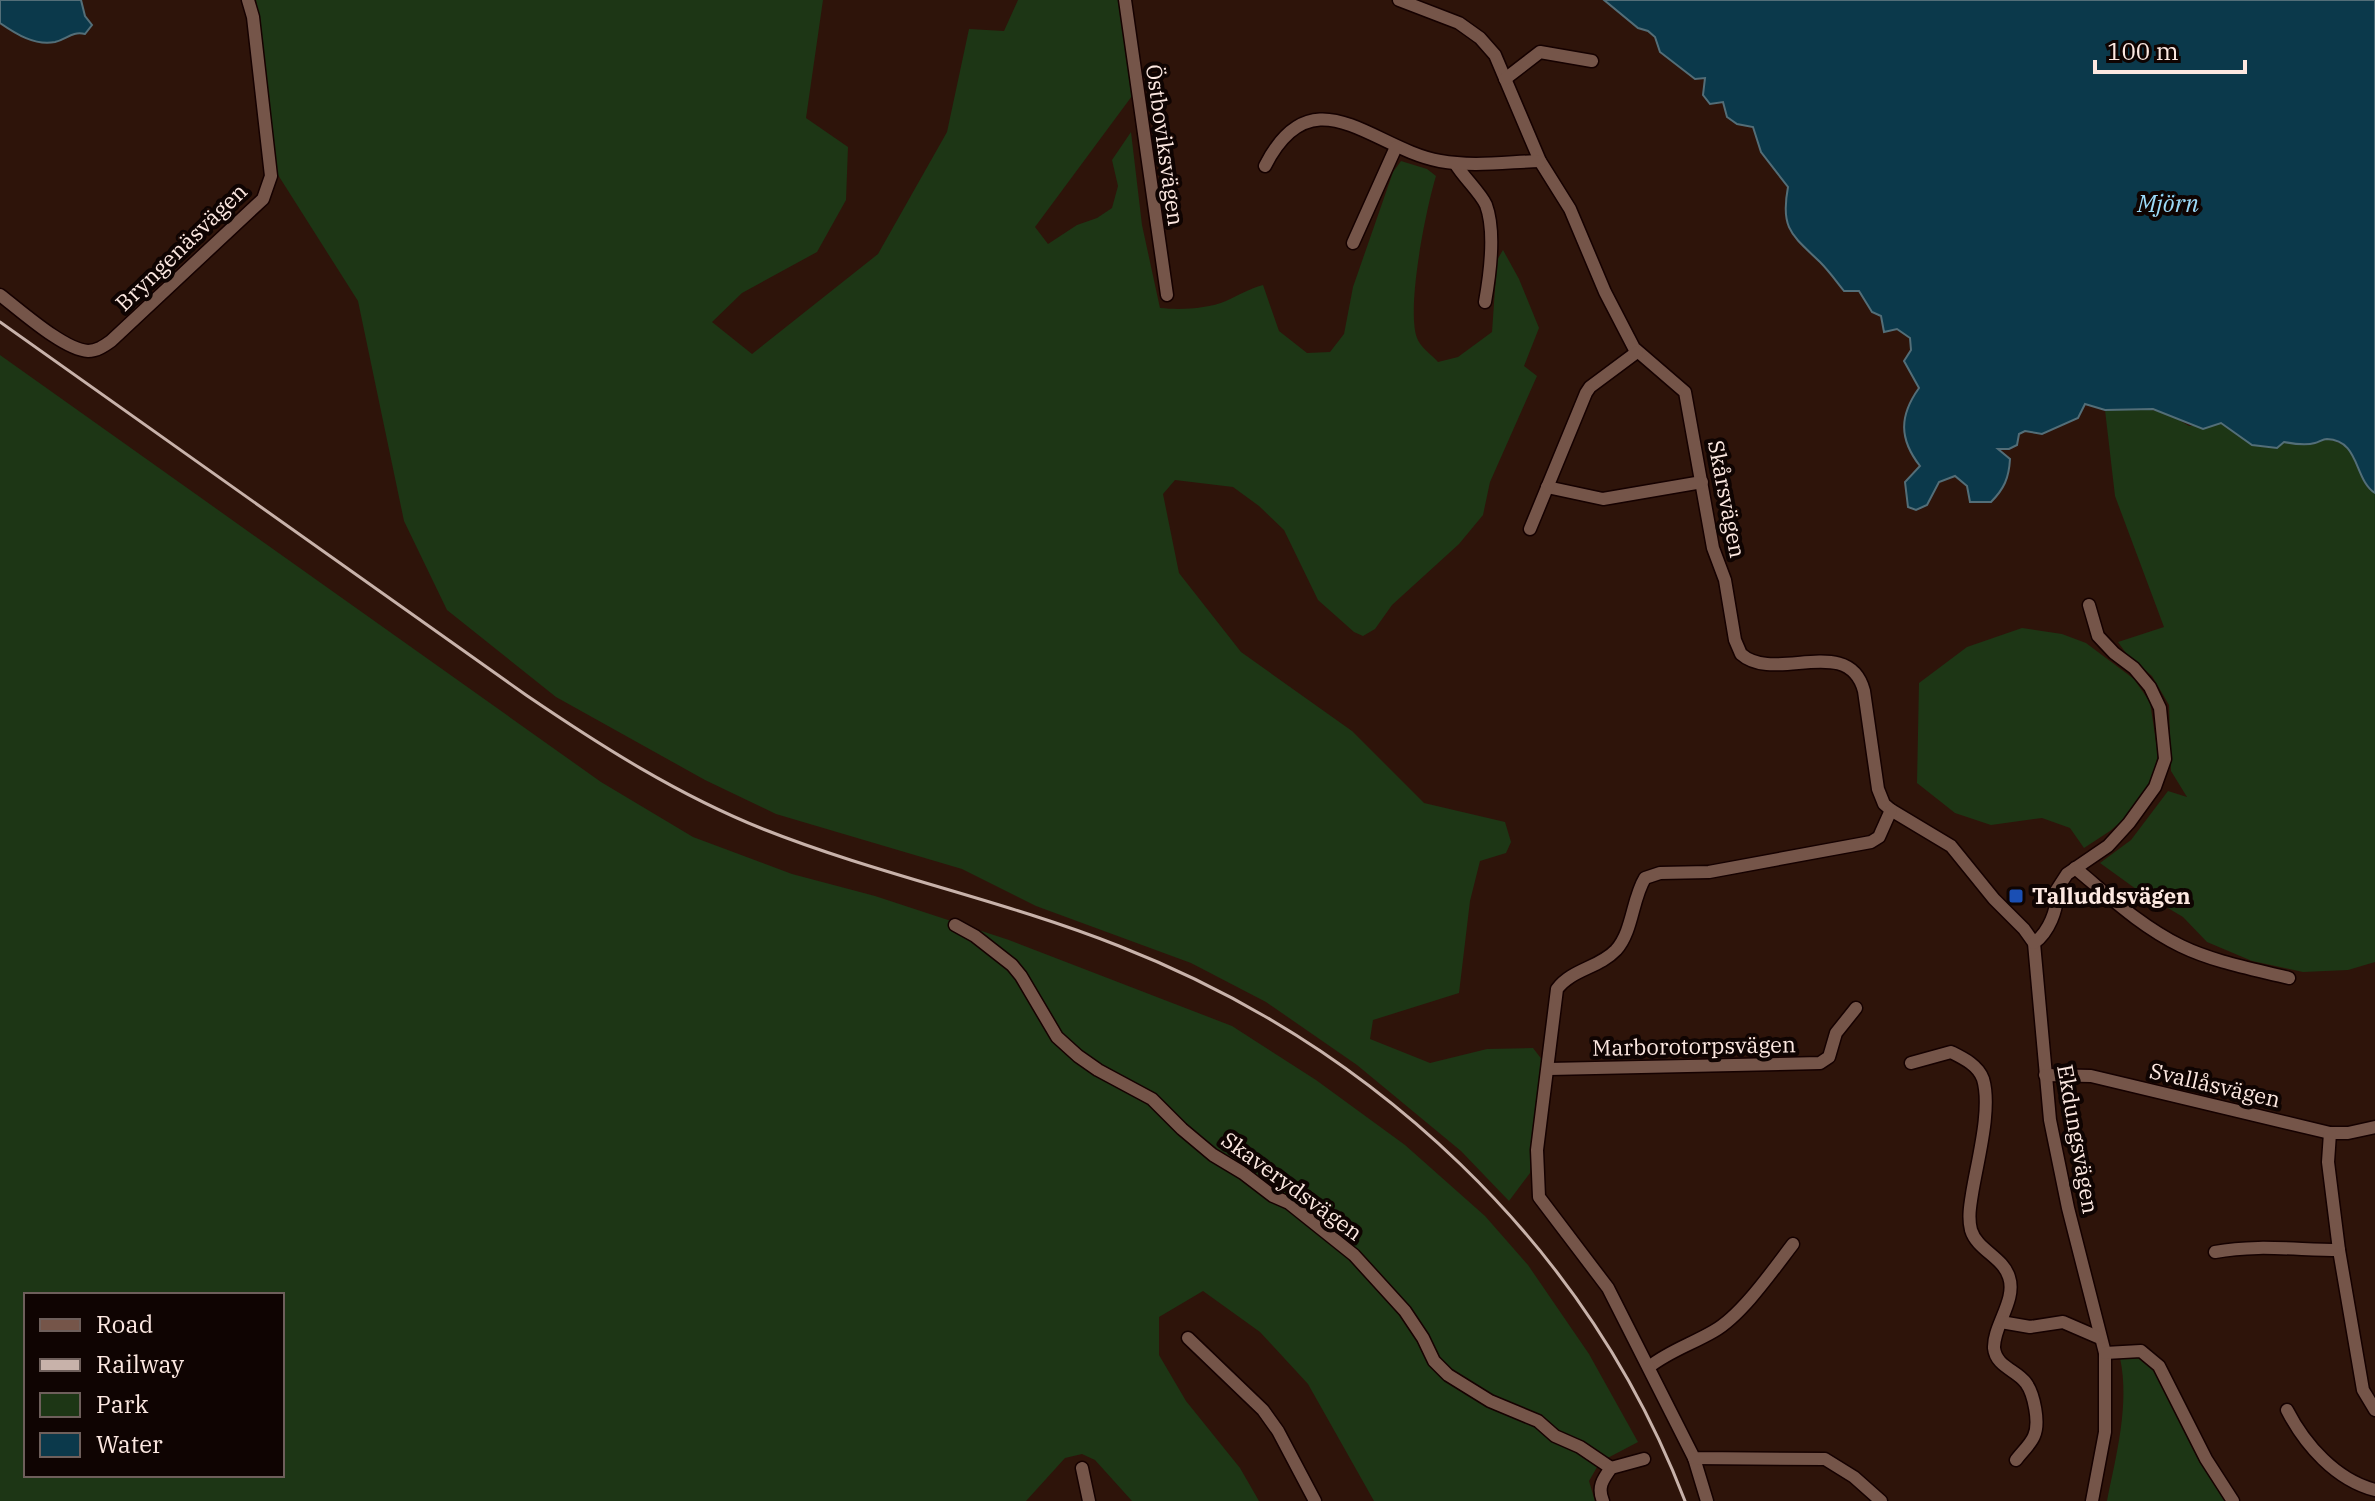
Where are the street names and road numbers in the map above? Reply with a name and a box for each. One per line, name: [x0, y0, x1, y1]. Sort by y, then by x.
street label: Östboviksvägen: [1140, 62, 1191, 228]
street label: Bryngenäsvägen: [109, 176, 253, 317]
street label: Skårsvägen: [1702, 438, 1753, 560]
street label: Marborotorpsvägen: [1592, 1029, 1796, 1062]
street label: Svallåsvägen: [2147, 1055, 2283, 1114]
street label: Ekdungsvägen: [2051, 1062, 2106, 1216]
street label: Skaverydsvägen: [1216, 1125, 1369, 1247]

